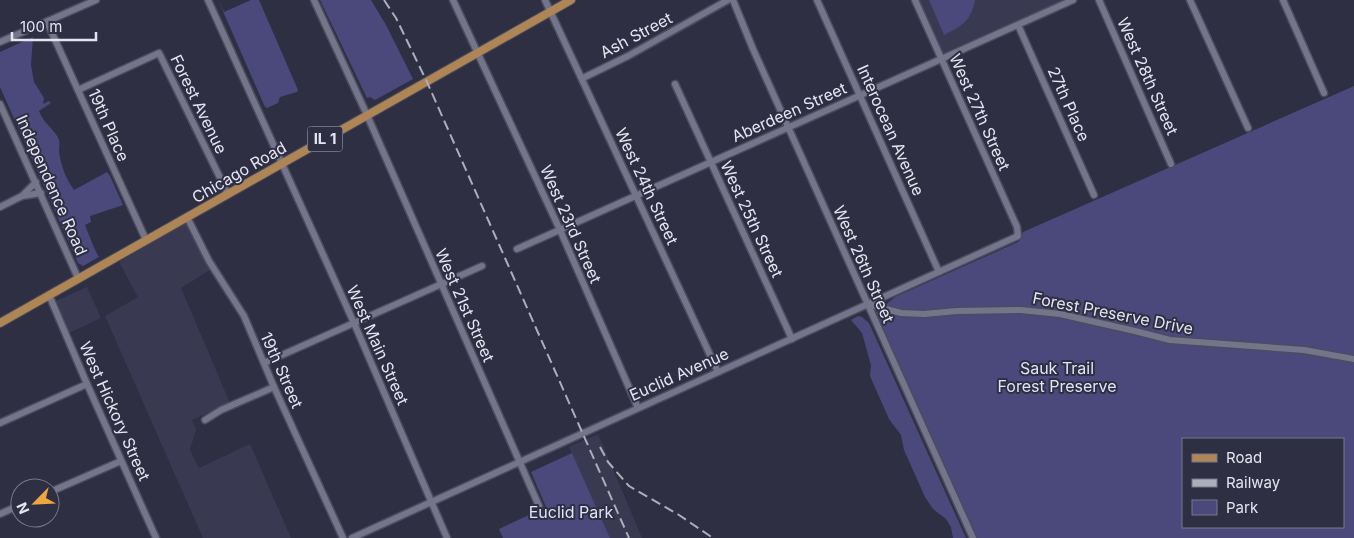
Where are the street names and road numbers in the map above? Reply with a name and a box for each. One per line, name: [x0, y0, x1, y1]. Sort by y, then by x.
street label: Ash Street: [597, 8, 675, 62]
street label: West 28th Street: [1113, 14, 1183, 138]
street label: Forest Avenue: [166, 51, 232, 157]
street label: West 27th Street: [945, 51, 1015, 173]
street label: Interocean Avenue: [853, 61, 929, 199]
street label: 27th Place: [1044, 64, 1094, 144]
street label: Aberdeen Street: [729, 78, 849, 146]
street label: 19th Place: [84, 86, 134, 164]
street label: Independence Road: [12, 112, 92, 258]
street label: West 24th Street: [611, 124, 683, 248]
road number: IL 1: [308, 126, 342, 152]
street label: Chicago Road: [188, 137, 290, 207]
street label: West 25th Street: [716, 158, 788, 280]
street label: West 23rd Street: [536, 162, 606, 286]
street label: West 26th Street: [829, 202, 899, 326]
street label: West 21st Street: [431, 245, 499, 365]
street label: West Main Street: [343, 282, 413, 408]
street label: Forest Preserve Drive: [1031, 288, 1195, 338]
street label: 19th Street: [256, 329, 308, 411]
street label: West Hickory Street: [75, 338, 155, 484]
street label: Euclid Avenue: [626, 343, 732, 405]

